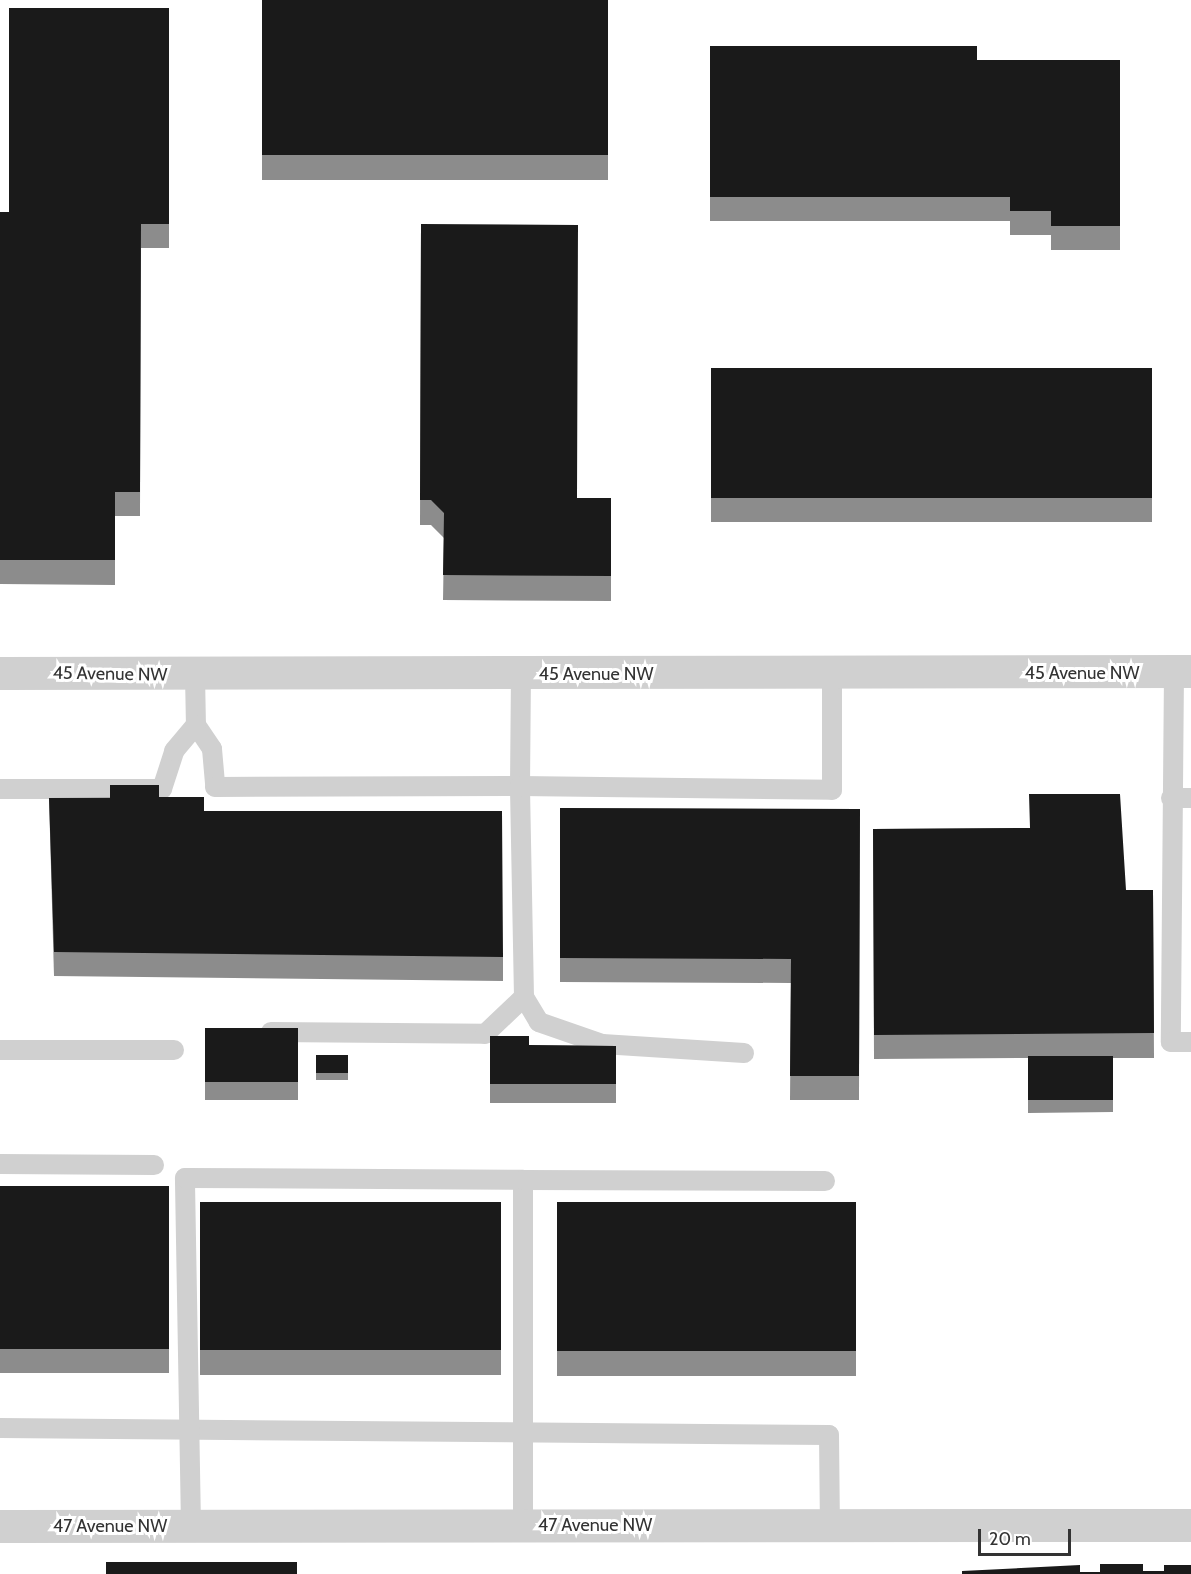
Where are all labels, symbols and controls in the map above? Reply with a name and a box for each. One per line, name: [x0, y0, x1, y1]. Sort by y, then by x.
street label: 45 Avenue NW: [52, 662, 168, 686]
street label: 45 Avenue NW: [1024, 662, 1140, 684]
street label: 45 Avenue NW: [538, 663, 654, 685]
street label: 47 Avenue NW: [538, 1514, 652, 1536]
street label: 47 Avenue NW: [53, 1515, 167, 1537]
scale bar: [981, 1517, 1074, 1555]
text: 20 m: [989, 1528, 1031, 1550]

